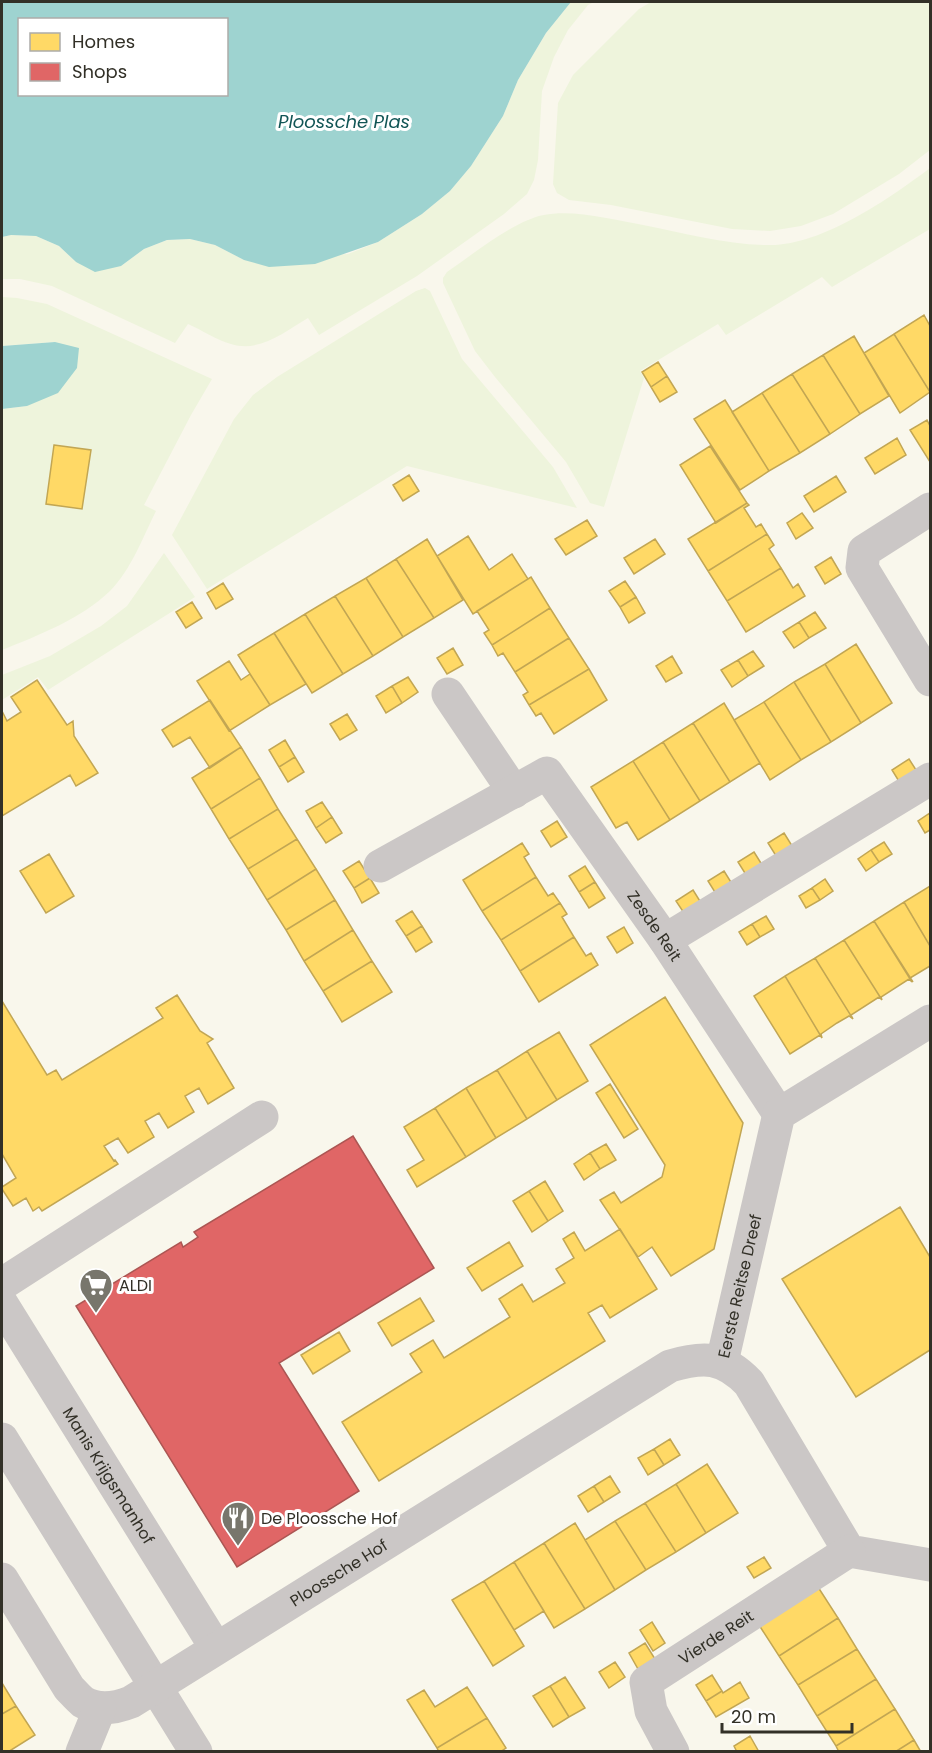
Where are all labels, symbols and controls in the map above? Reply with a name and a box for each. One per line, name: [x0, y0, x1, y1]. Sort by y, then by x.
legend: [18, 18, 228, 96]
text: Homes: [72, 29, 135, 54]
text: Shops: [72, 59, 127, 84]
water label: Ploossche Plas: [278, 109, 410, 134]
street label: Zesde Reit: [622, 886, 687, 966]
street label: Eerste Reitse Dreef: [712, 1212, 768, 1360]
supermarket icon: ALDI: [78, 1267, 114, 1314]
place label: ALDI: [119, 1274, 152, 1297]
street label: Manis Krijgsmanhof: [57, 1403, 160, 1549]
restaurant icon: De Ploossche Hof: [220, 1500, 256, 1547]
place label: De Ploossche Hof: [261, 1507, 398, 1530]
street label: Ploossche Hof: [286, 1534, 392, 1612]
street label: Vierde Reit: [674, 1605, 758, 1670]
scale bar: [722, 1696, 852, 1734]
text: 20 m: [731, 1704, 776, 1729]

